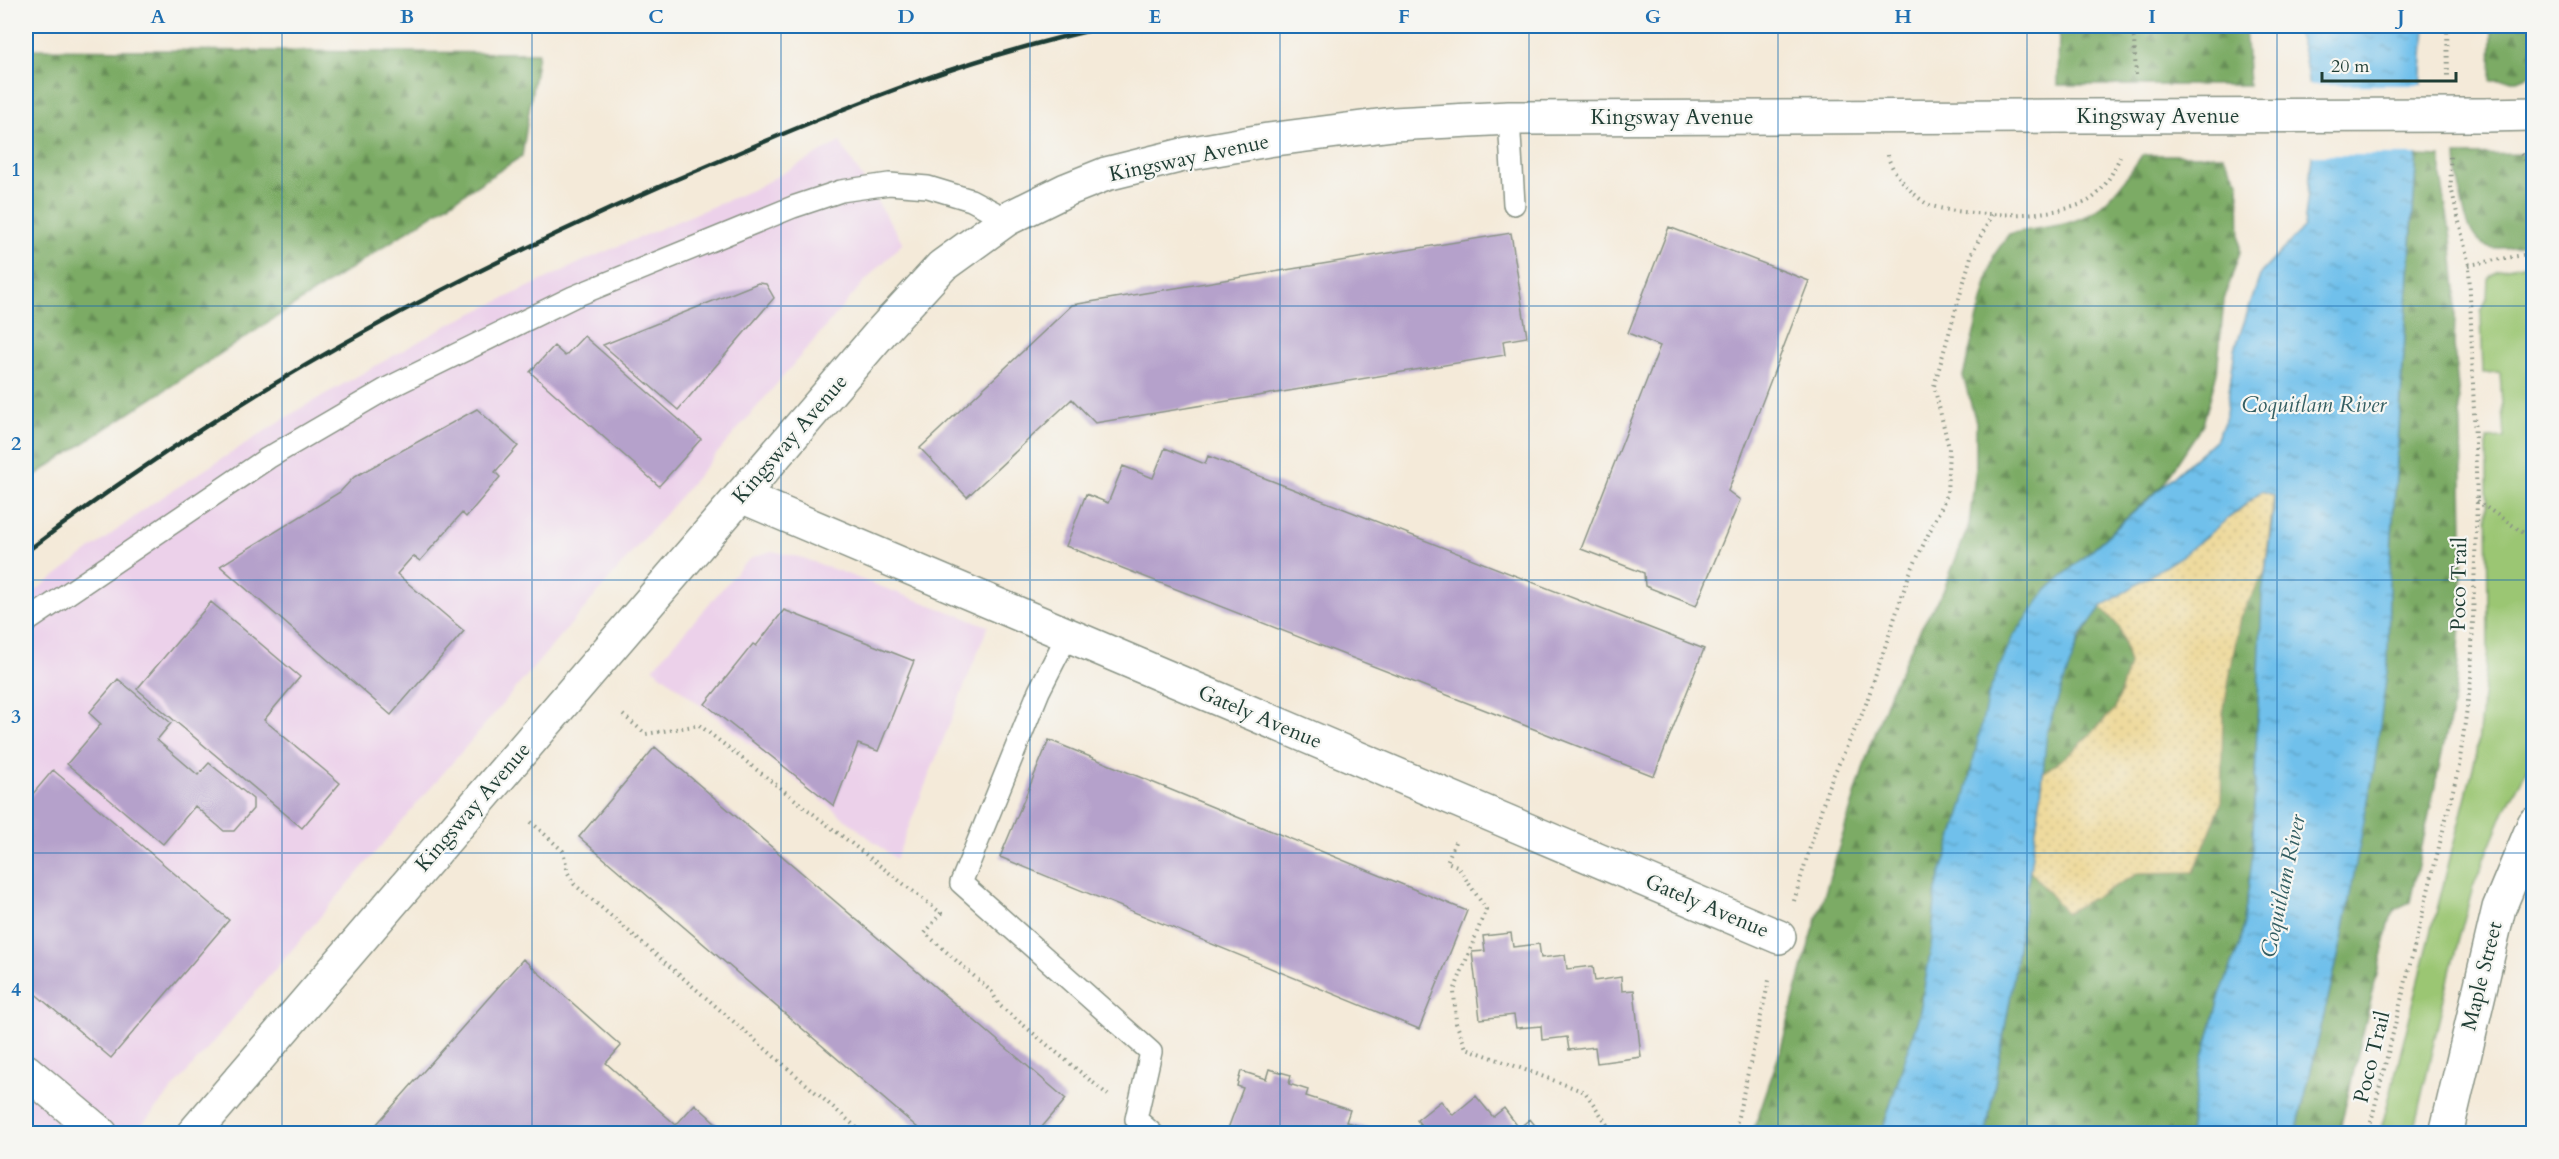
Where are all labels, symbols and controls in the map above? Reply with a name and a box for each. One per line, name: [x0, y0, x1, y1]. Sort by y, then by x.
text: A: [150, 3, 166, 30]
text: B: [400, 3, 414, 30]
text: C: [648, 3, 664, 30]
text: D: [897, 3, 915, 30]
text: E: [1149, 3, 1161, 30]
text: F: [1398, 3, 1410, 30]
text: G: [1645, 3, 1661, 30]
text: H: [1894, 3, 1912, 30]
text: I: [2148, 3, 2156, 30]
text: J: [2394, 3, 2405, 30]
scale bar: [2322, 45, 2456, 83]
text: 20 m: [2331, 54, 2370, 79]
street label: Kingsway Avenue: [2076, 102, 2240, 131]
street label: Kingsway Avenue: [1590, 103, 1754, 132]
street label: Kingsway Avenue: [1106, 127, 1272, 189]
text: 1: [11, 156, 21, 183]
street label: Kingsway Avenue: [726, 368, 854, 510]
water label: Coquitlam River: [2241, 390, 2387, 420]
text: 2: [11, 430, 21, 457]
street label: Poco Trail: [2444, 537, 2474, 631]
street label: Gately Avenue: [1194, 678, 1326, 756]
text: 3: [11, 703, 21, 730]
street label: Kingsway Avenue: [409, 736, 537, 878]
water label: Coquitlam River: [2253, 811, 2313, 960]
street label: Gately Avenue: [1641, 867, 1773, 945]
street label: Maple Street: [2454, 918, 2510, 1033]
text: 4: [11, 976, 21, 1003]
street label: Poco Trail: [2347, 1008, 2397, 1106]

